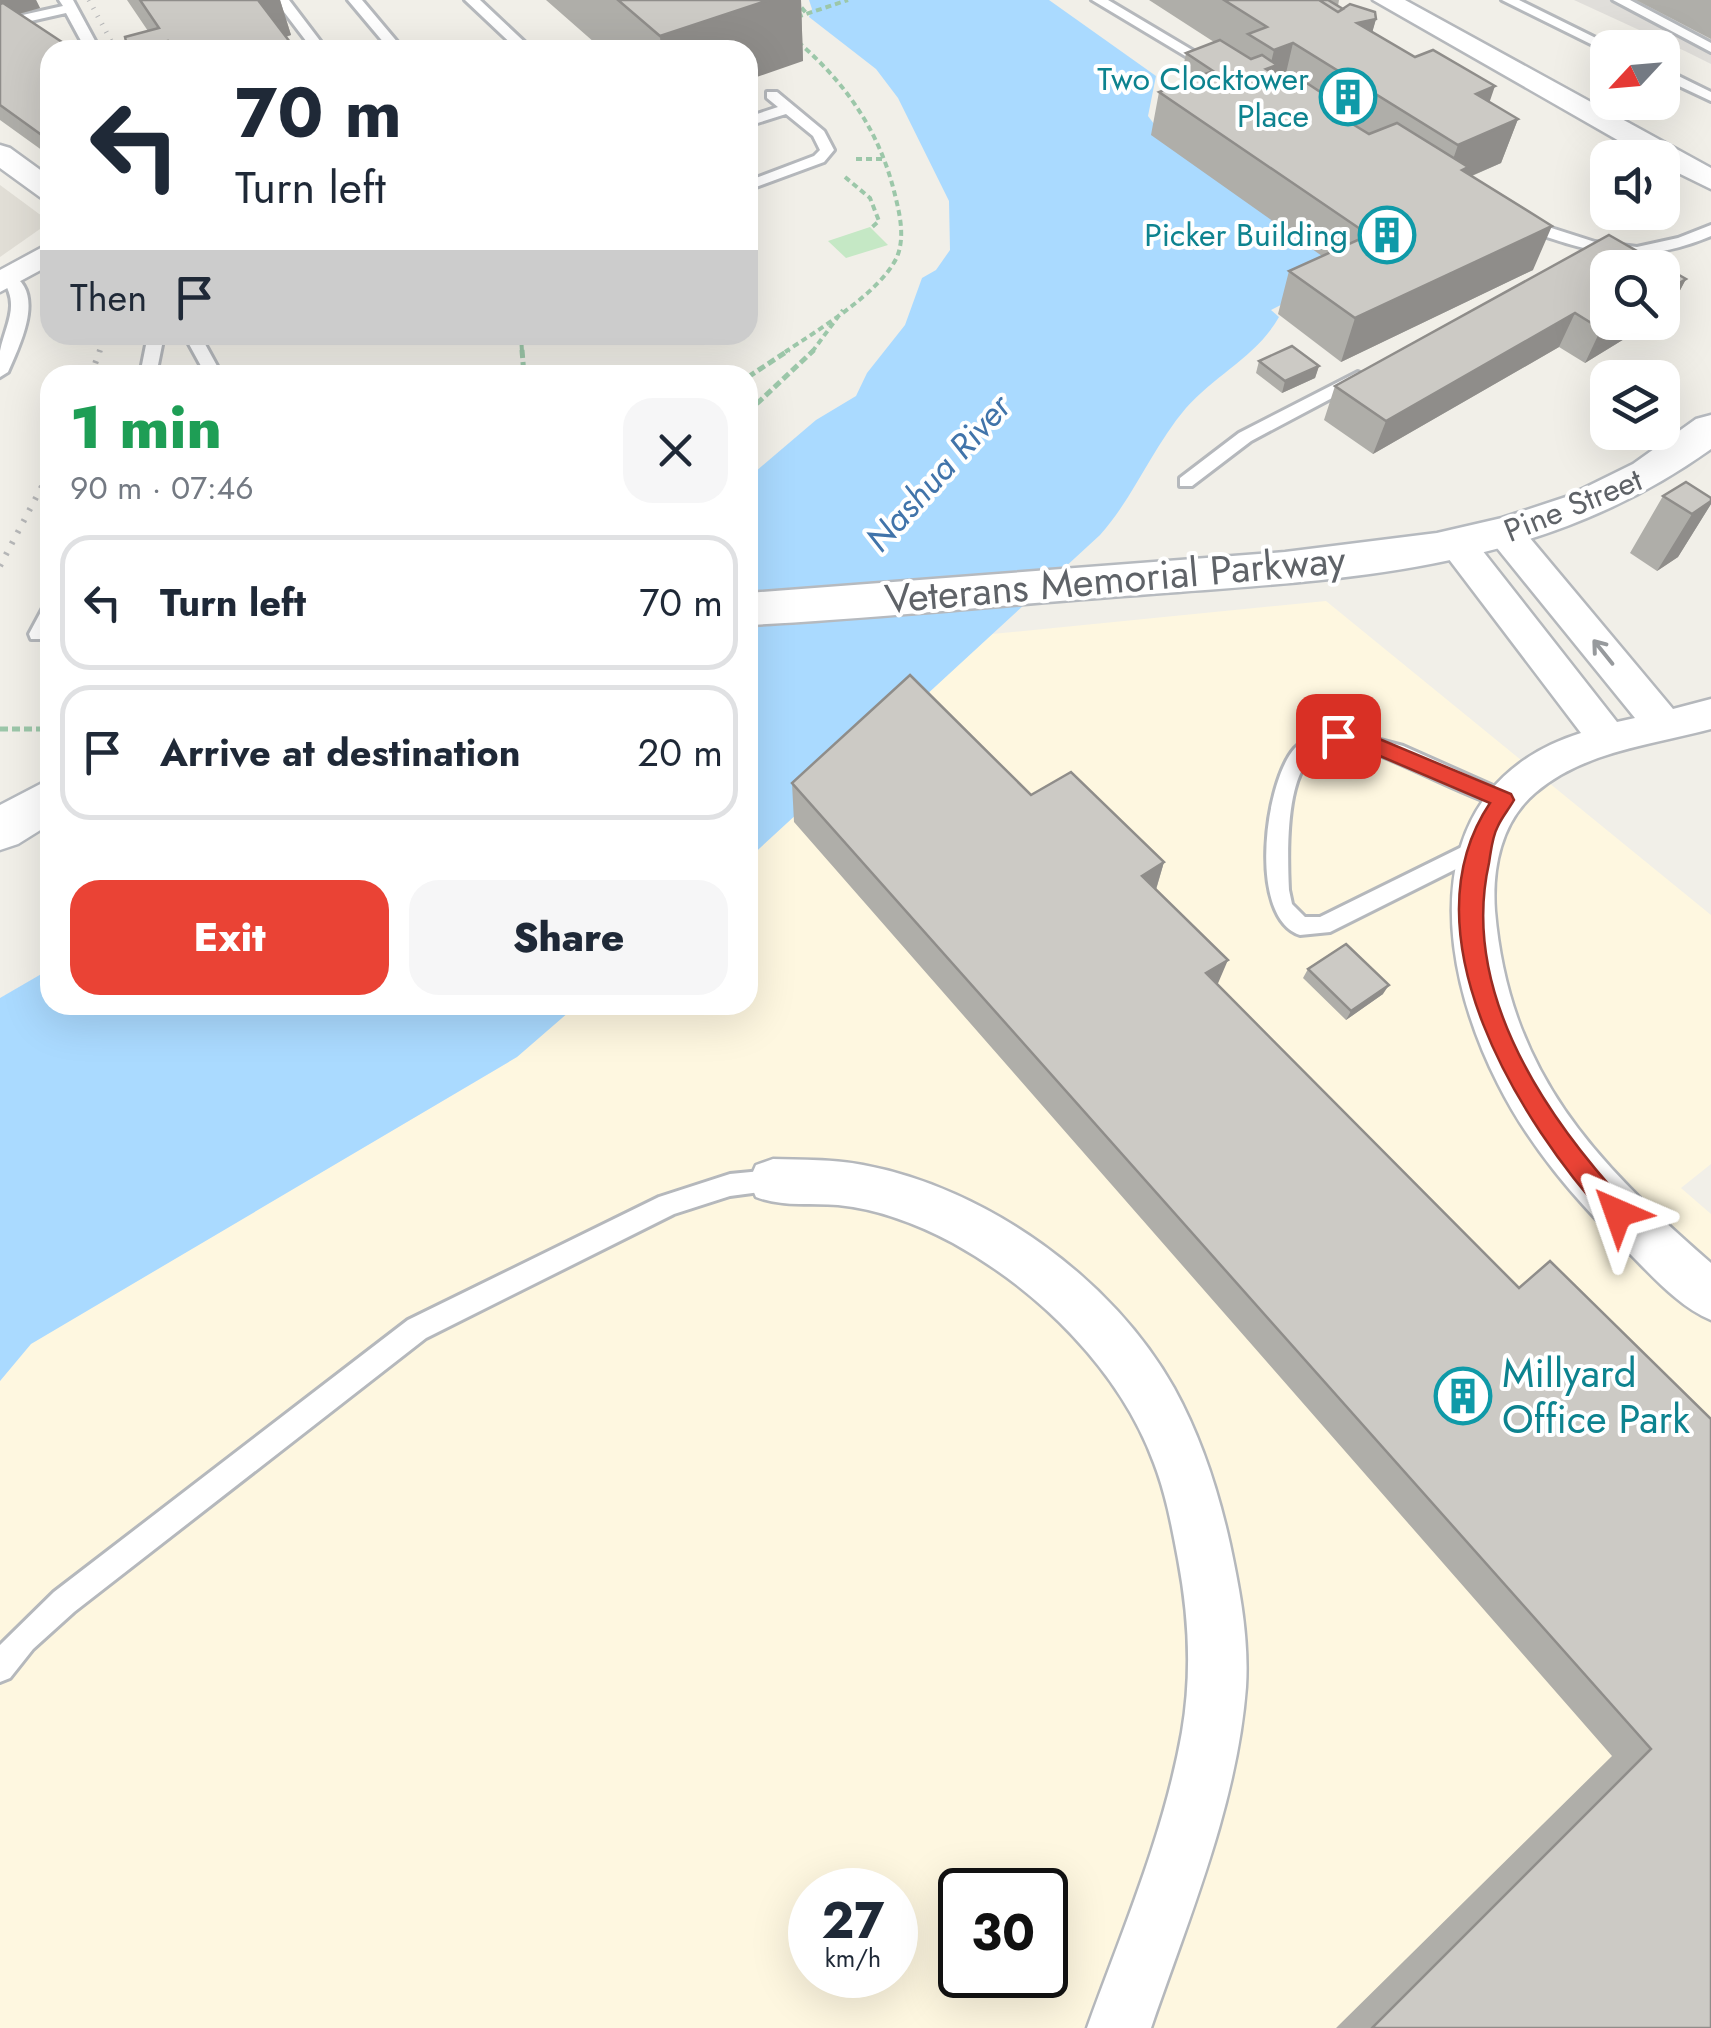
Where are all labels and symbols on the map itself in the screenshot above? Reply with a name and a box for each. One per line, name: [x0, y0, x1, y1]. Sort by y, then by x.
north arrow: [1590, 30, 1680, 120]
place label: Two Clocktower Place: [1097, 56, 1309, 139]
building icon: Two Clocktower Place: [1318, 67, 1378, 127]
building icon: Picker Building: [1357, 205, 1417, 265]
place label: Picker Building: [1144, 212, 1348, 258]
water label: Nashua River: [854, 382, 1024, 563]
street label: Pine Street: [1497, 456, 1649, 554]
street label: Veterans Memorial Parkway: [882, 530, 1348, 628]
one-way arrow: [1592, 639, 1614, 665]
pin: [1296, 694, 1381, 779]
position arrow: [1566, 1161, 1670, 1265]
place label: Millyard Office Park: [1502, 1344, 1690, 1448]
building icon: Millyard Office Park: [1433, 1366, 1493, 1426]
speed limit sign: 30: [938, 1868, 1068, 1998]

